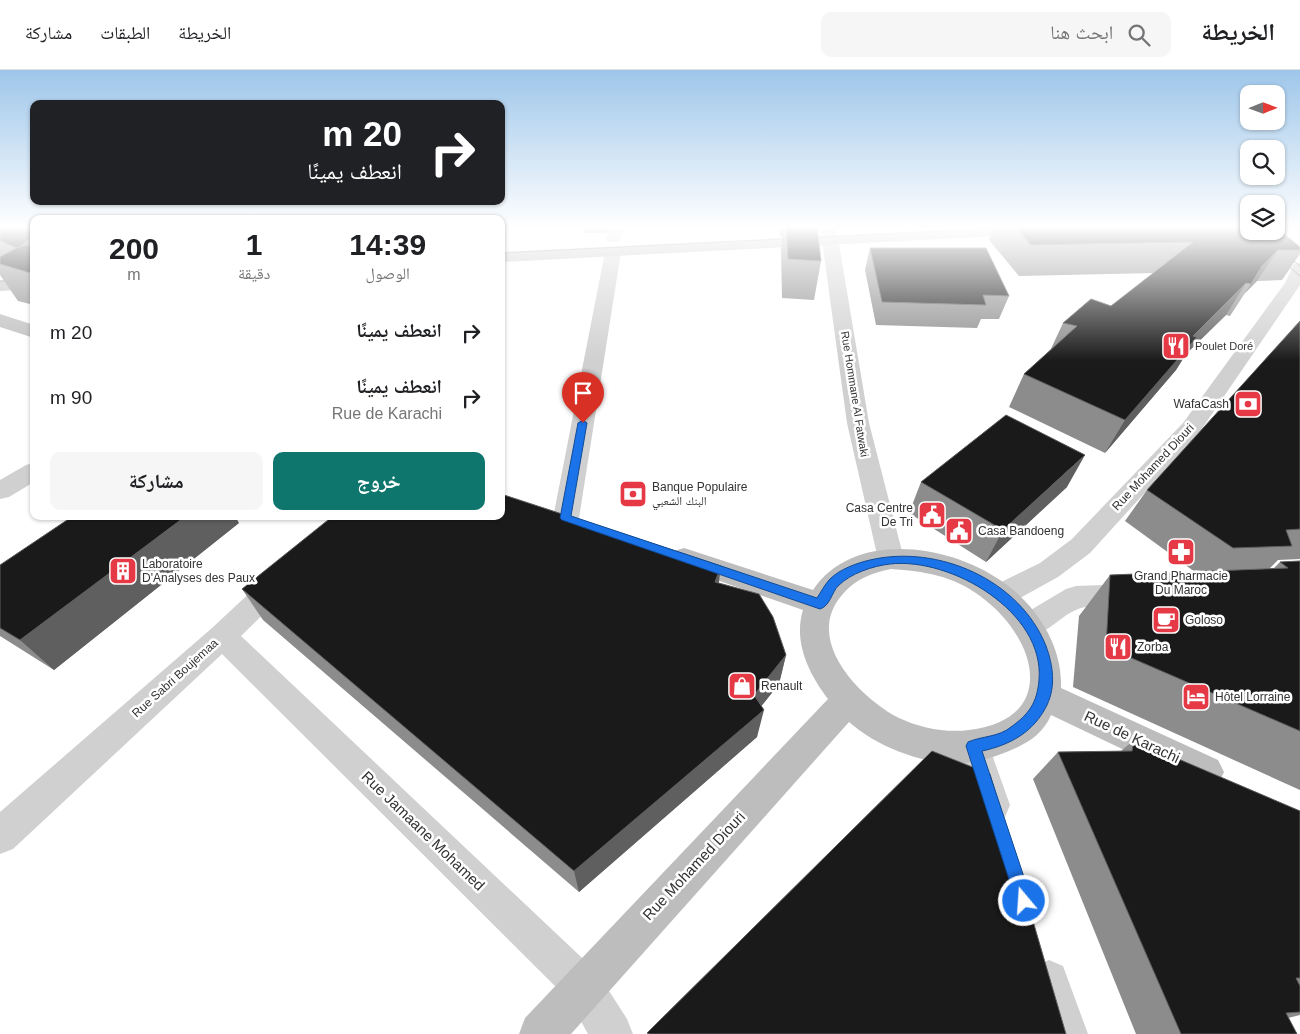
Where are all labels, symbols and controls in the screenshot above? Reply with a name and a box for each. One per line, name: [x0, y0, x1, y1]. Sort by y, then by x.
search box: [821, 12, 1171, 57]
text: الخريطة: [1201, 18, 1275, 45]
icon: search: [1125, 21, 1153, 49]
text: ابحث هنا: [1050, 22, 1113, 43]
text: مشاركة: [25, 23, 72, 43]
text: الطبقات: [100, 23, 150, 43]
text: الخريطة: [178, 23, 231, 43]
north arrow: [1240, 85, 1285, 130]
map controls: [1240, 85, 1285, 240]
text: 20 m: [322, 114, 402, 153]
icon: right: [420, 120, 485, 185]
button: search: [1240, 140, 1285, 185]
text: انعطف يمينًا: [307, 159, 402, 184]
button: layers: [1240, 195, 1285, 240]
text: 1: [246, 228, 263, 261]
text: 14:39: [349, 228, 426, 261]
text: 200: [109, 232, 159, 265]
text: دقيقة: [238, 265, 270, 282]
text: الوصول: [366, 265, 410, 282]
text: m: [127, 266, 141, 283]
icon: right: [457, 319, 485, 347]
text: انعطف يمينًا: [356, 320, 442, 341]
text: 20 m: [50, 322, 92, 343]
street label: Rue Hommane Al Fatwaki: [839, 330, 871, 458]
restaurant icon: Poulet Doré: [1161, 331, 1191, 361]
place label: Poulet Doré: [1195, 340, 1253, 352]
pin: [562, 372, 604, 423]
text: انعطف يمينًا: [356, 376, 442, 397]
icon: arrive: [569, 379, 597, 407]
icon: right: [457, 384, 485, 412]
text: 90 m: [50, 387, 92, 408]
bank icon: WafaCash: [1233, 389, 1263, 419]
place label: WafaCash: [1173, 397, 1229, 411]
text: Rue de Karachi: [332, 405, 442, 422]
street label: Rue Mohamed Diouri: [1109, 421, 1197, 513]
button: مشاركة: [50, 452, 263, 510]
button: خروج: [273, 452, 485, 510]
bank icon: Banque Populaire البنك الشعبي: [618, 479, 648, 509]
place label: Banque Populaire البنك الشعبي: [652, 480, 748, 511]
public building icon: Casa Centre De Tri: [917, 500, 947, 530]
place label: Casa Centre De Tri: [846, 501, 913, 529]
public building icon: Casa Bandoeng: [944, 516, 974, 546]
place label: Casa Bandoeng: [978, 524, 1064, 538]
pharmacy icon: Grand Pharmacie Du Maroc: [1166, 537, 1196, 567]
building icon: Laboratoire D'Analyses des Paux: [108, 556, 138, 586]
place label: Laboratoire D'Analyses des Paux: [142, 557, 255, 585]
place label: Grand Pharmacie Du Maroc: [1134, 569, 1228, 597]
cafe icon: Goloso: [1151, 605, 1181, 635]
place label: Goloso: [1185, 613, 1223, 627]
restaurant icon: Zorba: [1103, 632, 1133, 662]
street label: Rue Sabri Boujemaa: [129, 636, 221, 720]
place label: Zorba: [1137, 640, 1169, 654]
shop icon: Renault: [727, 671, 757, 701]
place label: Renault: [761, 679, 803, 693]
hotel icon: Hôtel Lorraine: [1181, 682, 1211, 712]
place label: Hôtel Lorraine: [1215, 690, 1291, 704]
street label: Rue de Karachi: [1082, 707, 1183, 766]
street label: Rue Jamaane Mohamed: [358, 767, 488, 894]
street label: Rue Mohamed Diouri: [639, 808, 748, 923]
position arrow: [997, 874, 1049, 926]

